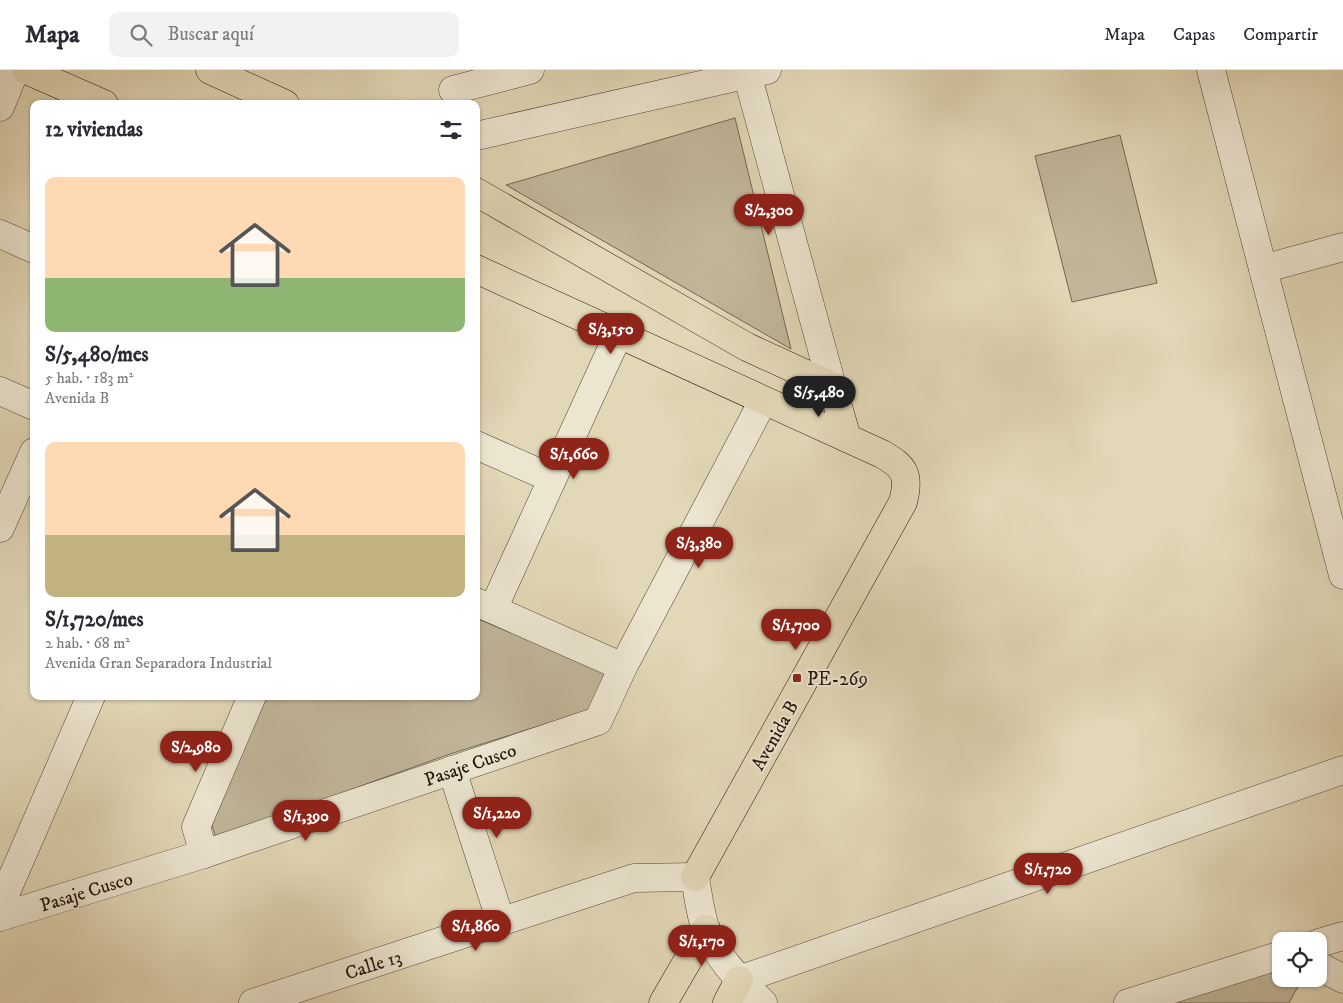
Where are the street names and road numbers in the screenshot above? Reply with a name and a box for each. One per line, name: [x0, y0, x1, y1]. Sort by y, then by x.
street label: Avenida B: [747, 697, 804, 775]
street label: Pasaje Cusco: [422, 739, 519, 792]
street label: Pasaje Cusco: [37, 867, 136, 917]
street label: Calle 13: [342, 946, 405, 985]

